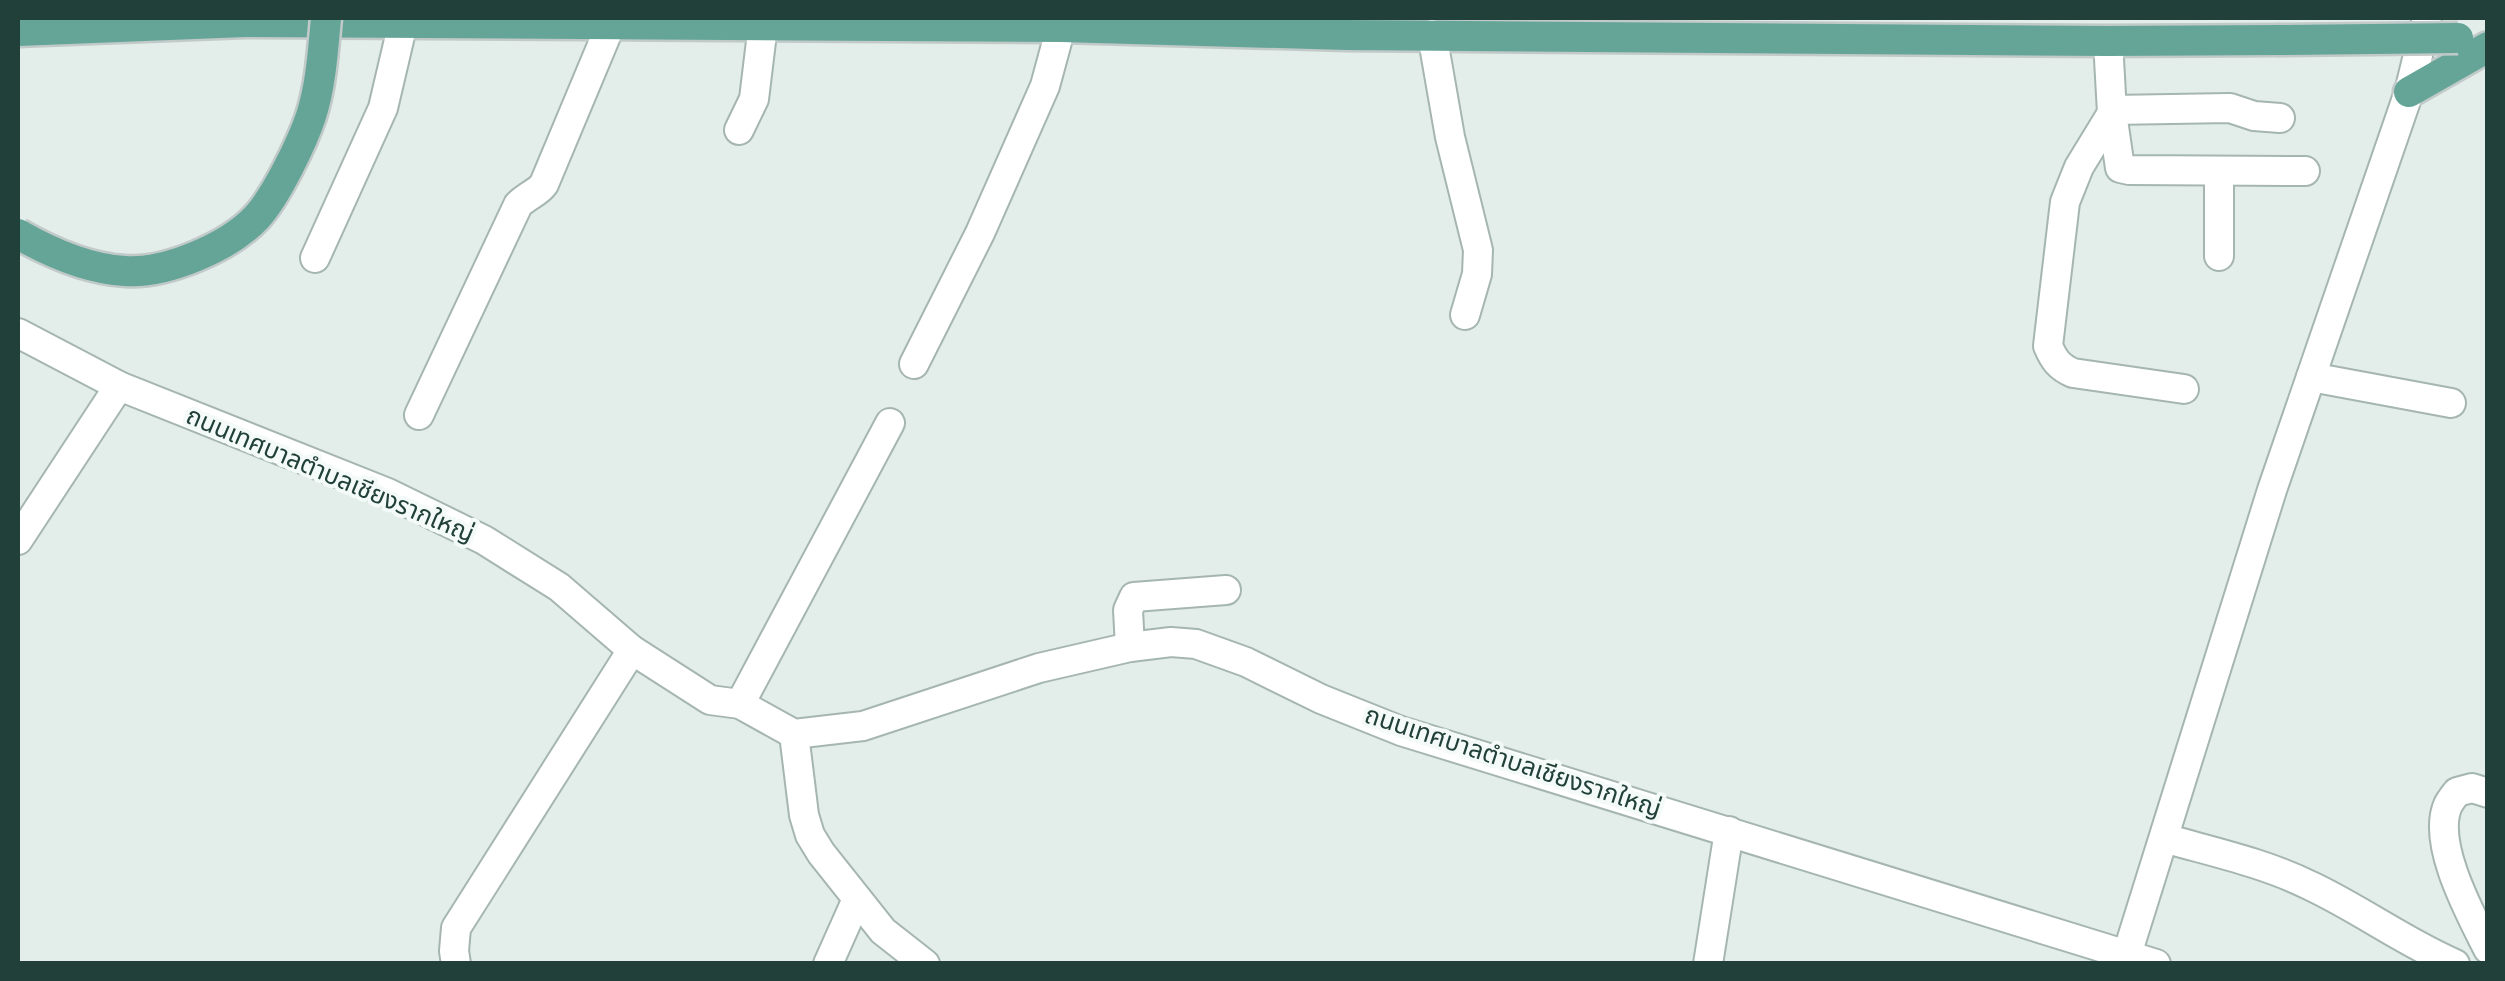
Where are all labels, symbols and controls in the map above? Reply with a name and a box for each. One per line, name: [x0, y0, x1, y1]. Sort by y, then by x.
street label: ถนนเทศบาลตำบลเชียงรากใหญ่: [181, 401, 479, 549]
street label: ถนนเทศบาลตำบลเชียงรากใหญ่: [1361, 700, 1665, 824]

